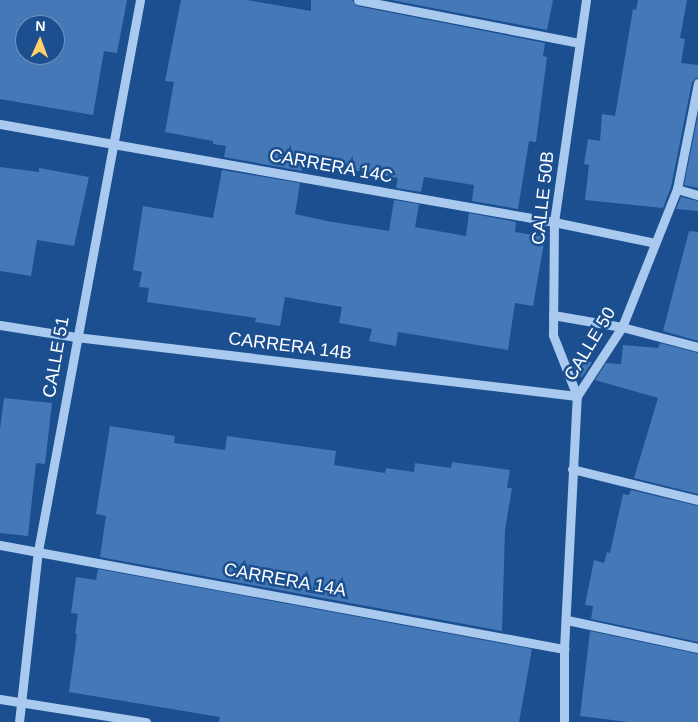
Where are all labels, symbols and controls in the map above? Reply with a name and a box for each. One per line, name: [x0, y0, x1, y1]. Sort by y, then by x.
north arrow: [15, 15, 65, 65]
text: N: [35, 18, 46, 34]
street label: CARRERA 14C: [267, 144, 395, 188]
street label: CALLE 50B: [527, 150, 559, 246]
street label: CALLE 50: [560, 303, 620, 385]
street label: CALLE 51: [38, 315, 74, 399]
street label: CARRERA 14B: [227, 328, 353, 364]
street label: CARRERA 14A: [222, 559, 348, 601]

